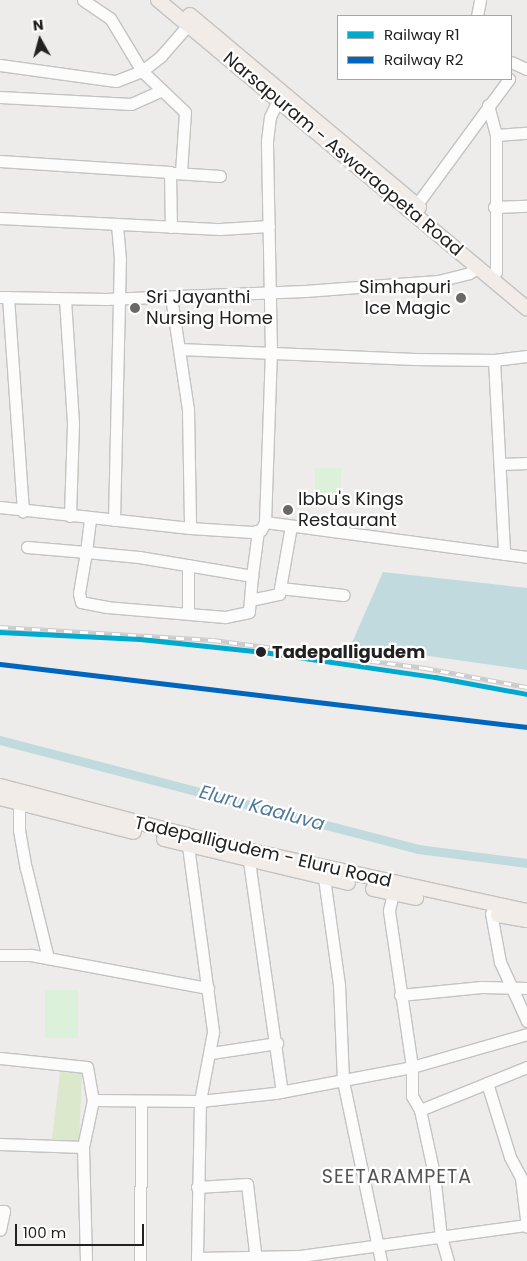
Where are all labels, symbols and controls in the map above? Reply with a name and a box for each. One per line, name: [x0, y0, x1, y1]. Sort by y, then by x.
north arrow: [15, 15, 65, 65]
text: N: [32, 15, 45, 36]
legend: [337, 15, 512, 80]
text: Railway R1: [384, 24, 459, 45]
street label: Narsapuram - Aswaraopeta Road: [219, 47, 467, 261]
text: Railway R2: [384, 49, 463, 70]
place label: Simhapuri Ice Magic: [359, 277, 451, 320]
place label: Sri Jayanthi Nursing Home: [146, 287, 273, 330]
marker: Simhapuri Ice Magic: [455, 292, 467, 304]
marker: Sri Jayanthi Nursing Home: [128, 301, 142, 315]
place label: Ibbu's Kings Restaurant: [298, 489, 404, 532]
marker: Ibbu's Kings Restaurant: [282, 504, 294, 516]
place label: Tadepalligudem: [272, 641, 425, 663]
marker: Tadepalligudem: [254, 645, 268, 659]
water label: Eluru Kaaluva: [197, 780, 327, 836]
street label: Tadepalligudem - Eluru Road: [132, 812, 394, 892]
district label: SEETARAMPETA: [320, 1166, 474, 1188]
scale bar: [18, 1214, 146, 1246]
text: 100 m: [23, 1222, 66, 1243]

